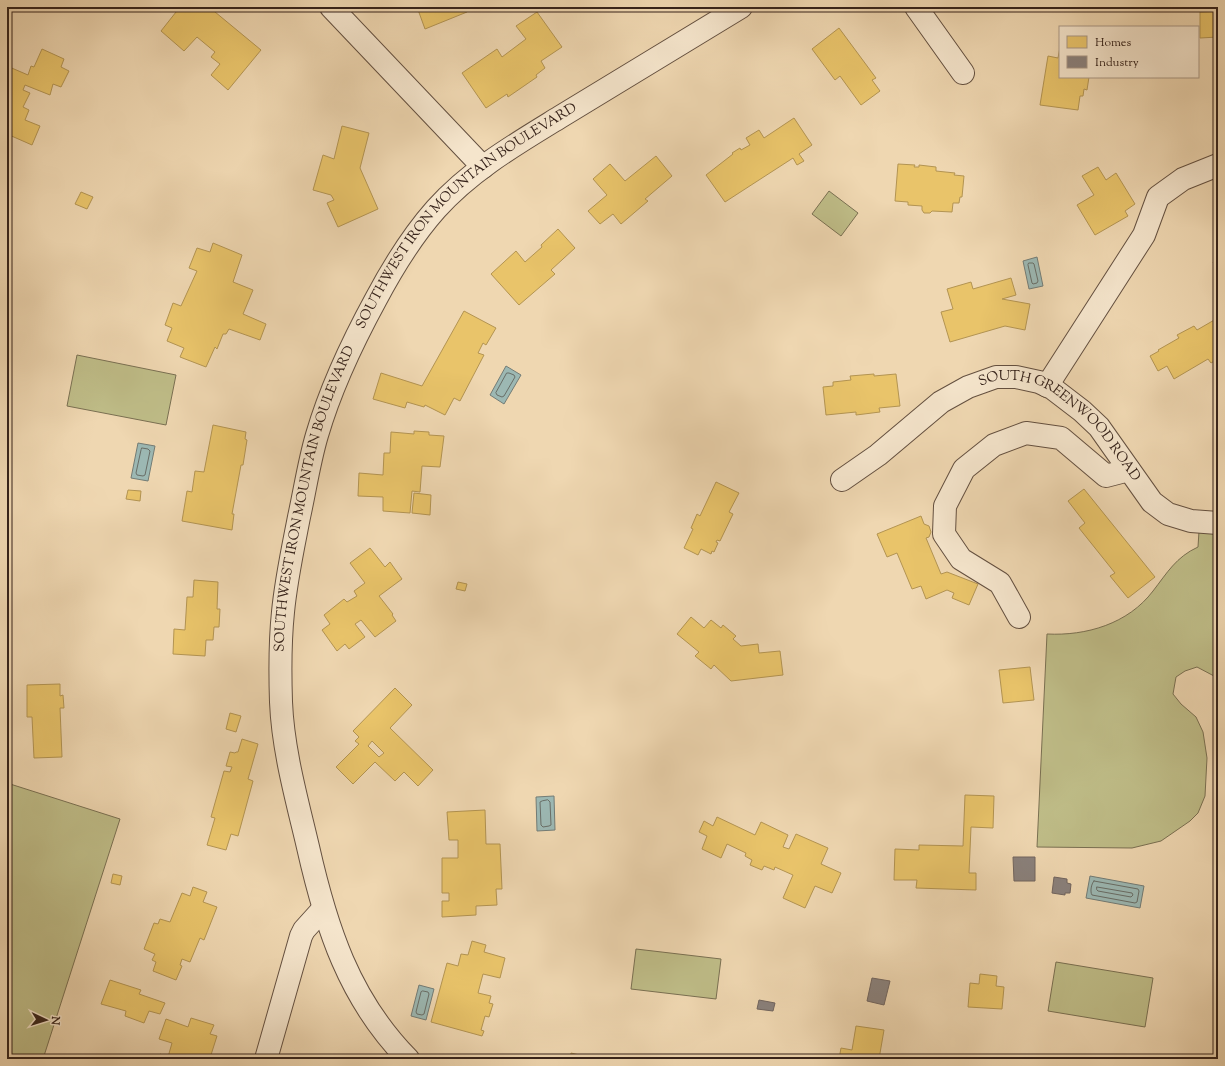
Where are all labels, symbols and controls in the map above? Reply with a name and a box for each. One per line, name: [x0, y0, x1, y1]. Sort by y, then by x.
legend: [1059, 26, 1199, 78]
text: Homes: [1095, 34, 1131, 52]
text: Industry: [1095, 54, 1139, 72]
street label: SOUTHWEST IRON MOUNTAIN BOULEVARD: [352, 99, 581, 333]
street label: SOUTHWEST IRON MOUNTAIN BOULEVARD: [271, 343, 360, 652]
street label: SOUTH GREENWOOD ROAD: [976, 367, 1145, 486]
north arrow: [26, 1000, 66, 1040]
text: N: [47, 1015, 63, 1026]

